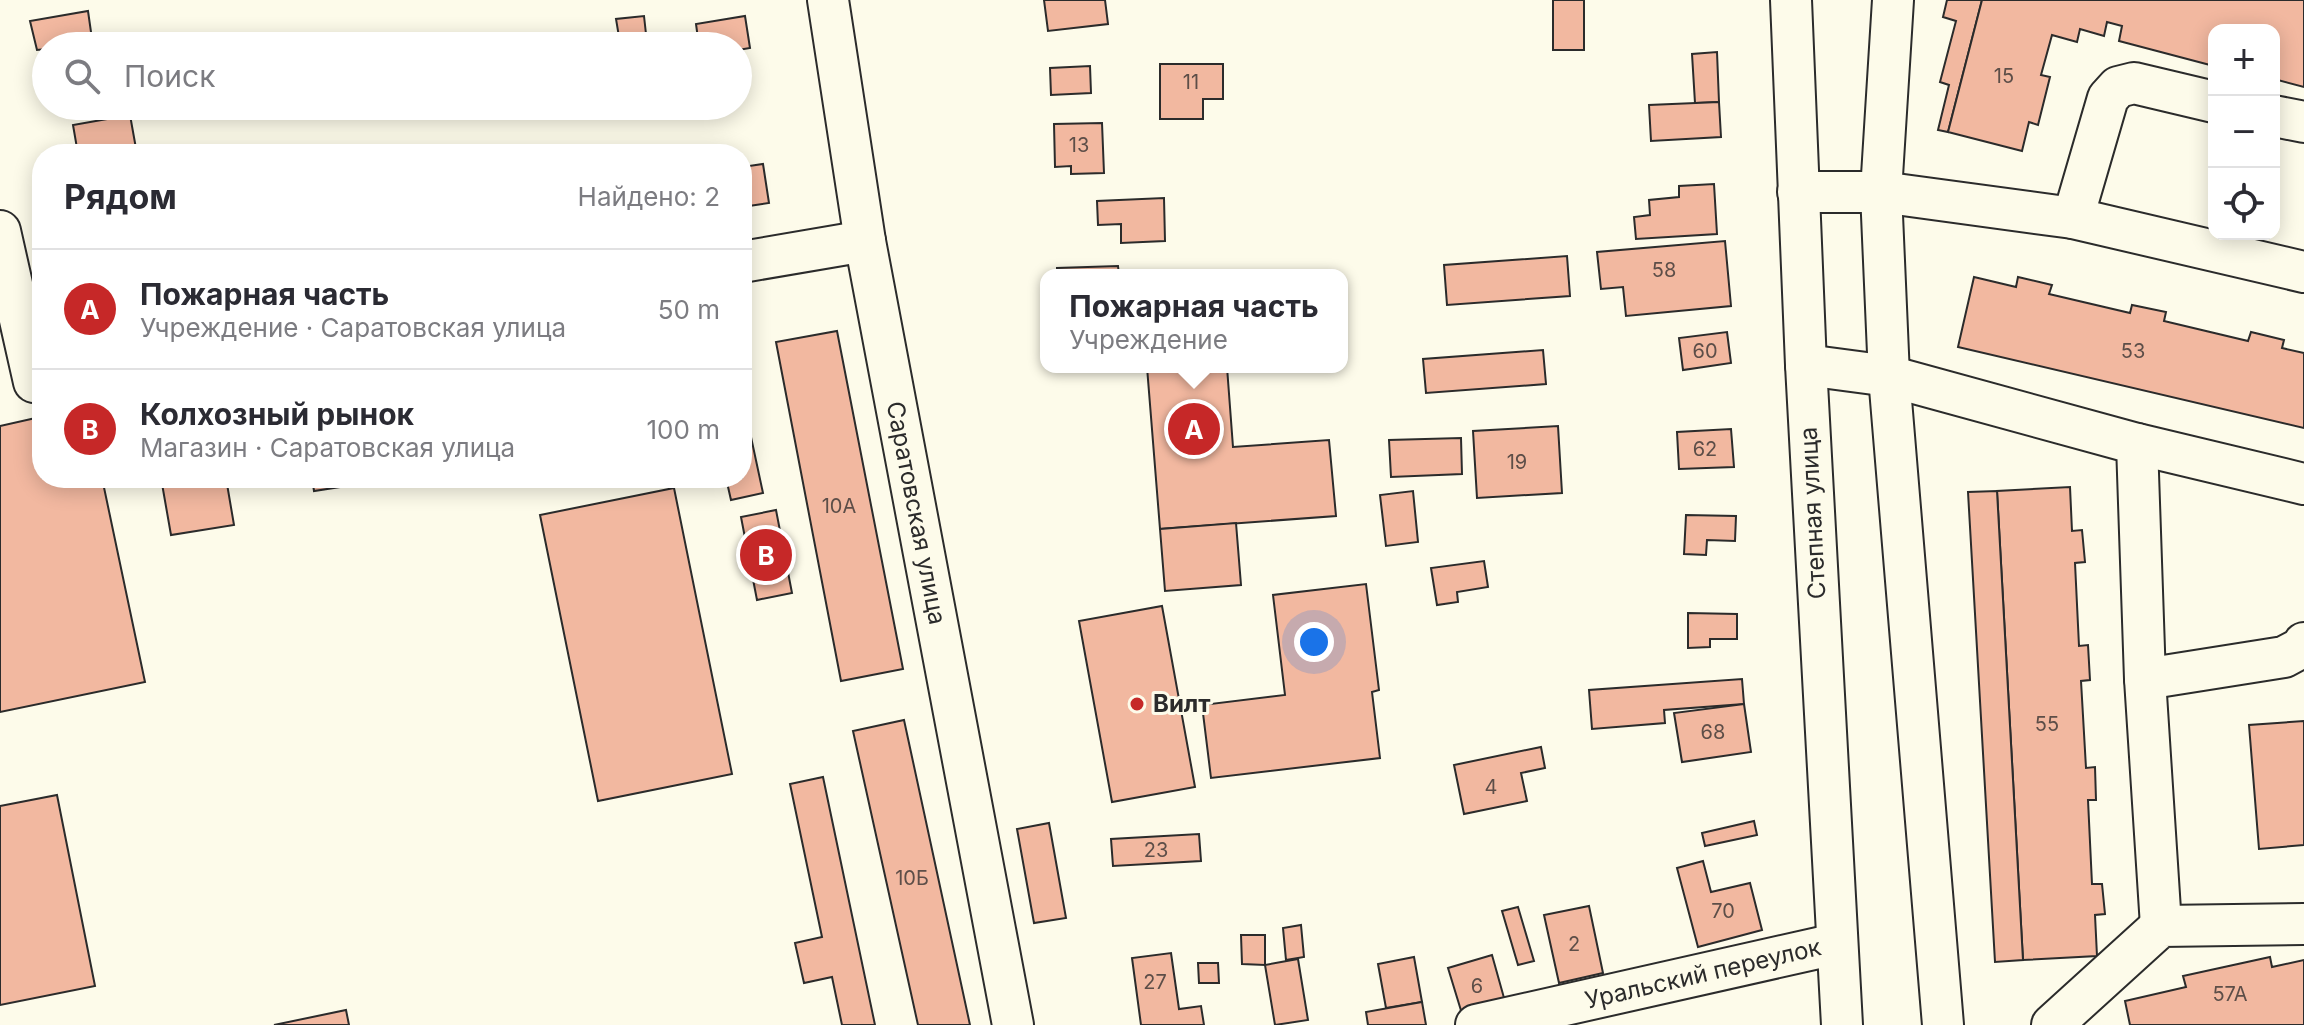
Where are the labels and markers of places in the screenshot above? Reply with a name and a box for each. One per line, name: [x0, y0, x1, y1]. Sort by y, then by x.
pin: A: [1168, 399, 1220, 459]
pin: B: [740, 525, 792, 585]
place label: Вилт: [1153, 689, 1211, 718]
marker: Вилт: [1128, 695, 1146, 713]

